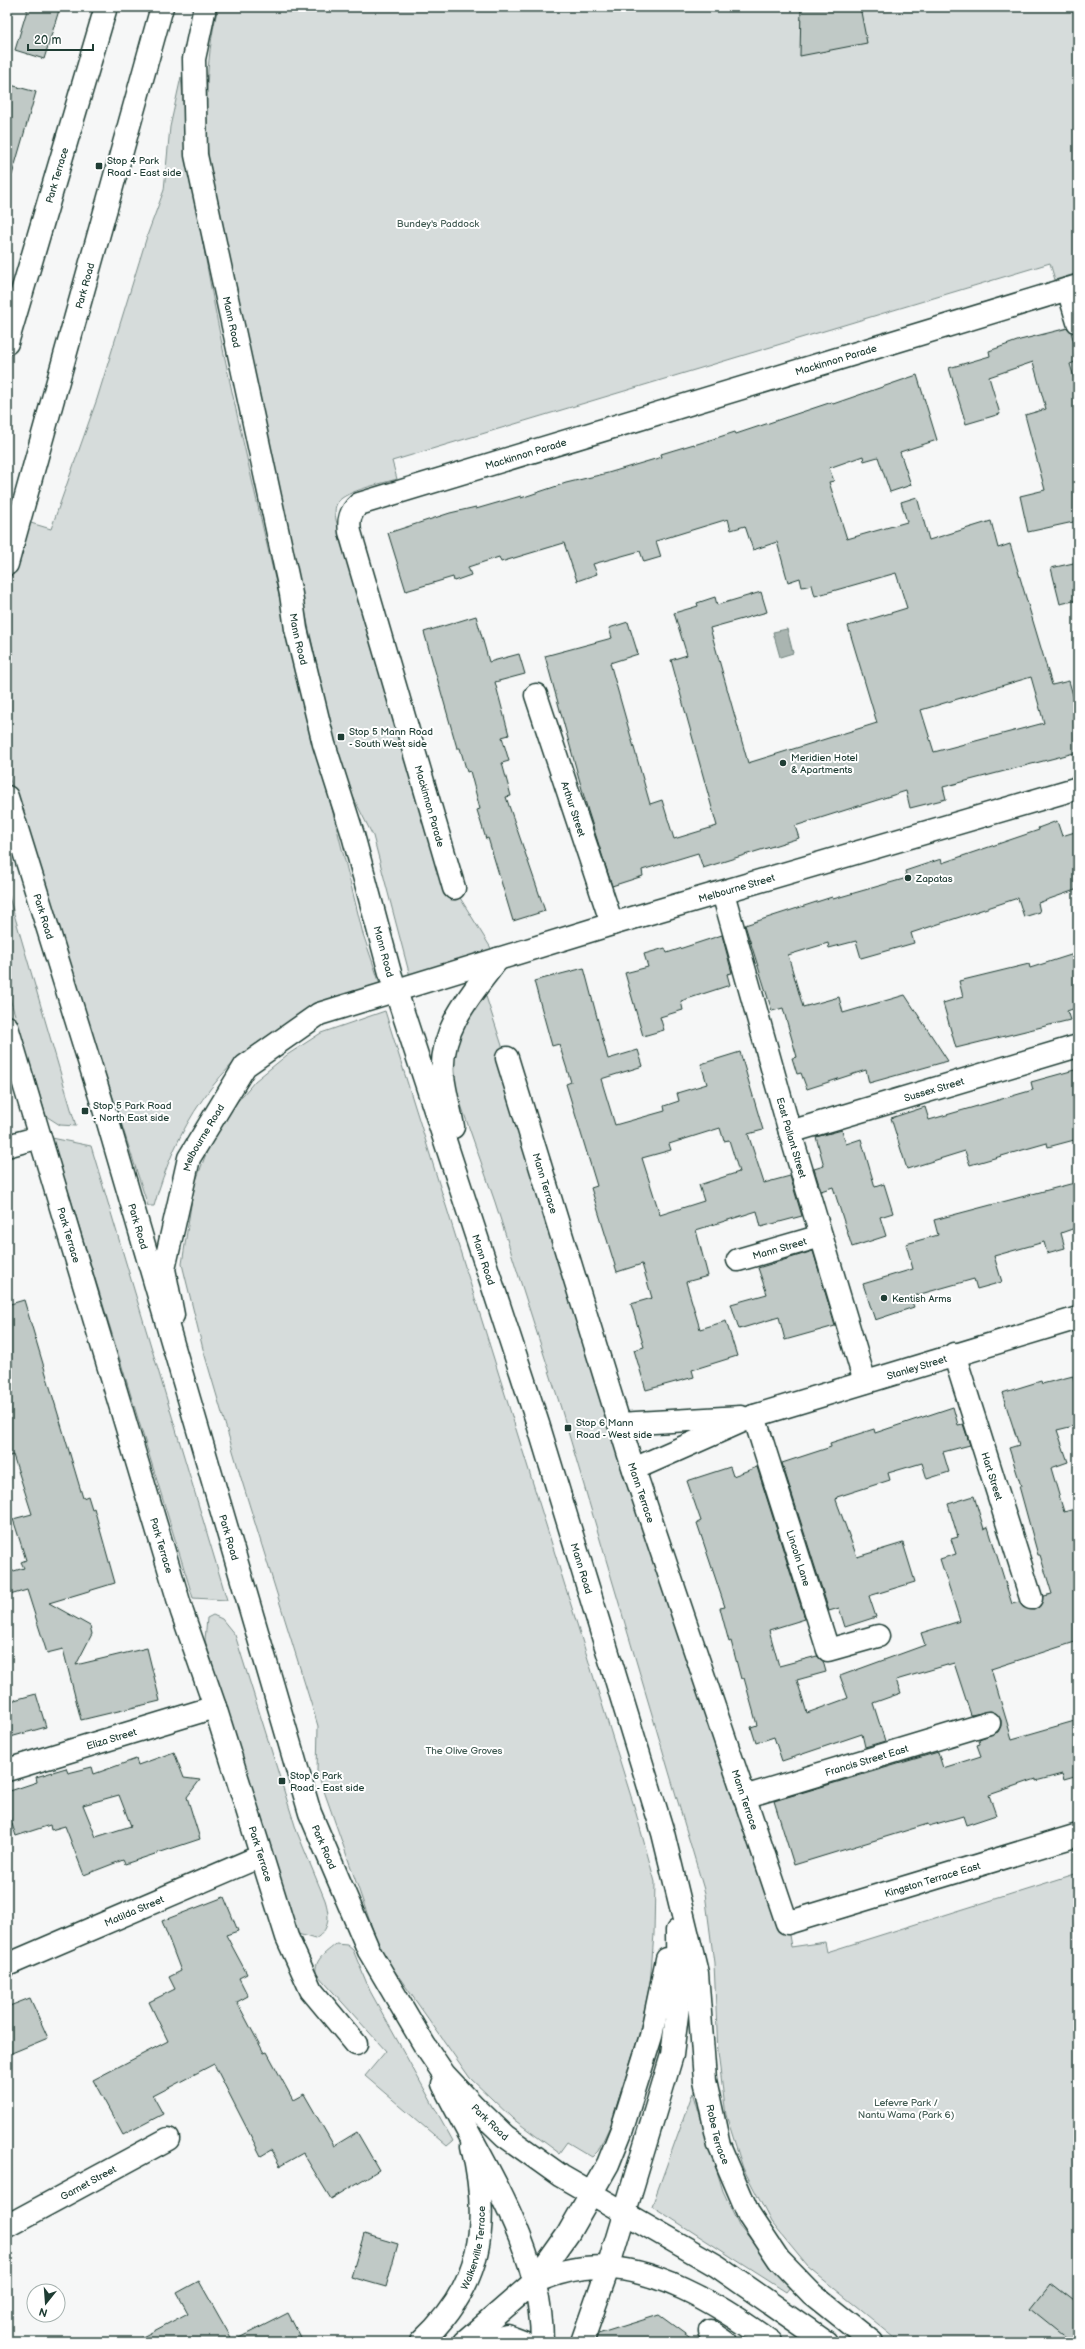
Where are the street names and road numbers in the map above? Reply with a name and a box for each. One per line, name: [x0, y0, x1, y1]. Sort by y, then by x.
street label: Park Terrace: [44, 146, 71, 205]
street label: Park Road: [73, 261, 98, 310]
street label: Mann Road: [220, 295, 243, 349]
street label: Mackinnon Parade: [794, 342, 878, 378]
street label: Mackinnon Parade: [484, 436, 568, 472]
street label: Mann Road: [287, 613, 310, 666]
street label: Mackinnon Parade: [412, 764, 446, 849]
street label: Arthur Street: [558, 780, 588, 838]
street label: Melbourne Street: [697, 872, 776, 905]
street label: Park Road: [30, 892, 56, 941]
street label: Mann Road: [371, 925, 396, 979]
street label: Sussex Street: [903, 1075, 965, 1105]
street label: East Pallant Street: [774, 1096, 808, 1179]
street label: Melbourne Road: [181, 1102, 227, 1173]
street label: Mann Terrace: [530, 1152, 560, 1215]
street label: Park Road: [125, 1202, 150, 1251]
street label: Park Terrace: [54, 1206, 82, 1264]
street label: Mann Road: [469, 1233, 497, 1287]
street label: Mann Street: [751, 1236, 808, 1263]
street label: Stanley Street: [885, 1353, 948, 1383]
street label: Hart Street: [978, 1451, 1005, 1502]
street label: Mann Terrace: [625, 1461, 657, 1525]
street label: Park Road: [216, 1513, 241, 1562]
street label: Park Terrace: [147, 1516, 175, 1575]
street label: Lincoln Lane: [784, 1529, 812, 1588]
street label: Mann Road: [568, 1542, 595, 1596]
street label: Eliza Street: [85, 1726, 138, 1753]
street label: Francis Street East: [824, 1743, 910, 1779]
street label: Mann Terrace: [729, 1768, 760, 1832]
street label: Park Road: [309, 1823, 338, 1871]
street label: Park Terrace: [246, 1825, 274, 1883]
street label: Kingston Terrace East: [883, 1860, 982, 1900]
street label: Matilda Street: [103, 1893, 166, 1929]
street label: Park Road: [469, 2102, 511, 2144]
street label: Robe Terrace: [703, 2103, 732, 2166]
street label: Garnet Street: [59, 2163, 118, 2203]
street label: Walkerville Terrace: [459, 2206, 488, 2292]

